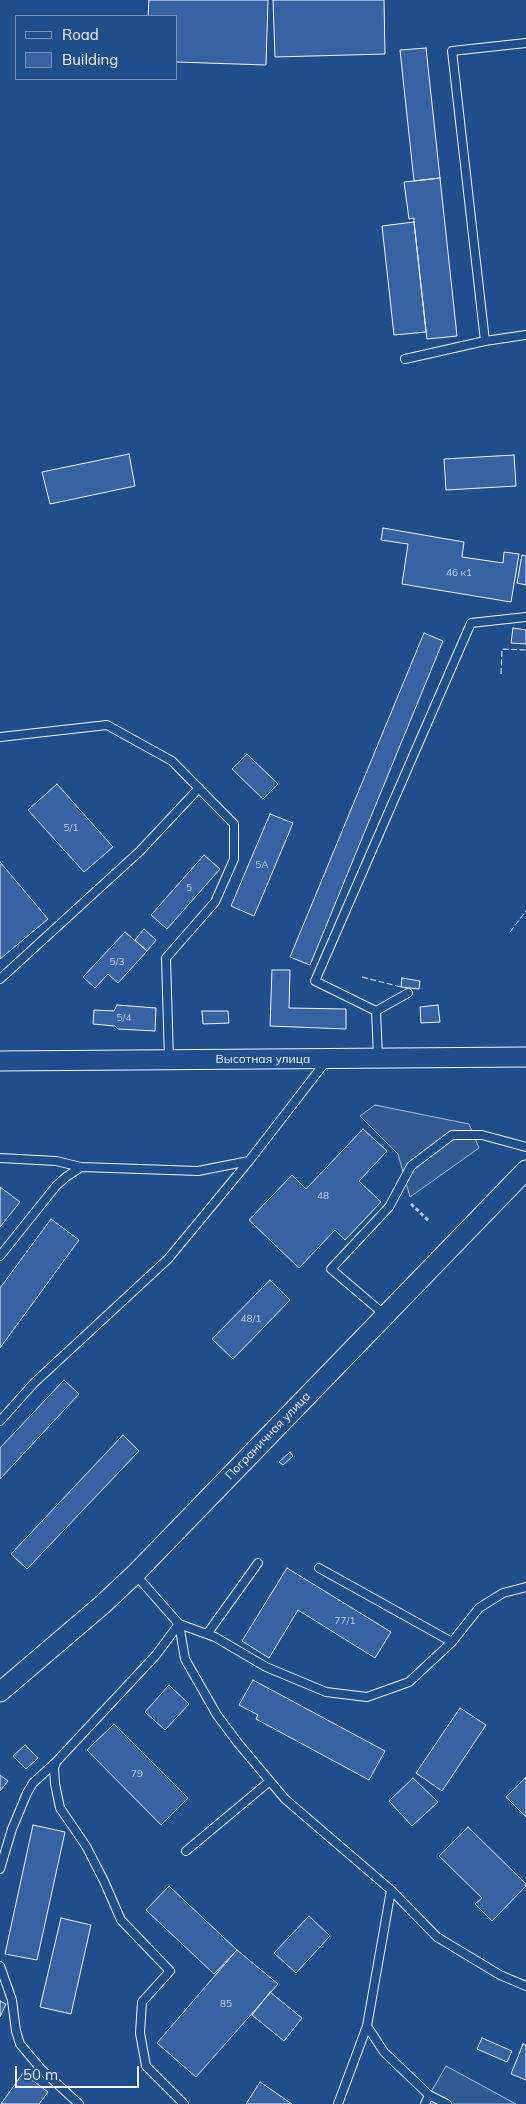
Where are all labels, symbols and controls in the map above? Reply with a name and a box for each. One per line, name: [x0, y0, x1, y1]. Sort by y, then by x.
legend: [15, 15, 178, 80]
text: Road: [62, 25, 99, 44]
text: Building: [62, 50, 118, 69]
house number: 46 к1: [446, 567, 472, 579]
house number: 5/1: [64, 822, 78, 834]
house number: 5А: [255, 859, 269, 871]
house number: 5: [186, 882, 192, 894]
house number: 5/3: [110, 956, 124, 968]
house number: 5/4: [117, 1012, 131, 1024]
street label: Высотная улица: [216, 1052, 310, 1066]
house number: 48: [317, 1190, 329, 1202]
house number: 48/1: [241, 1313, 261, 1325]
street label: Пограничная улица: [222, 1389, 314, 1483]
house number: 77/1: [335, 1615, 355, 1627]
house number: 79: [131, 1768, 143, 1780]
house number: 85: [220, 1998, 232, 2010]
scale bar: [18, 2056, 141, 2088]
text: 50 m: [23, 2065, 58, 2084]

